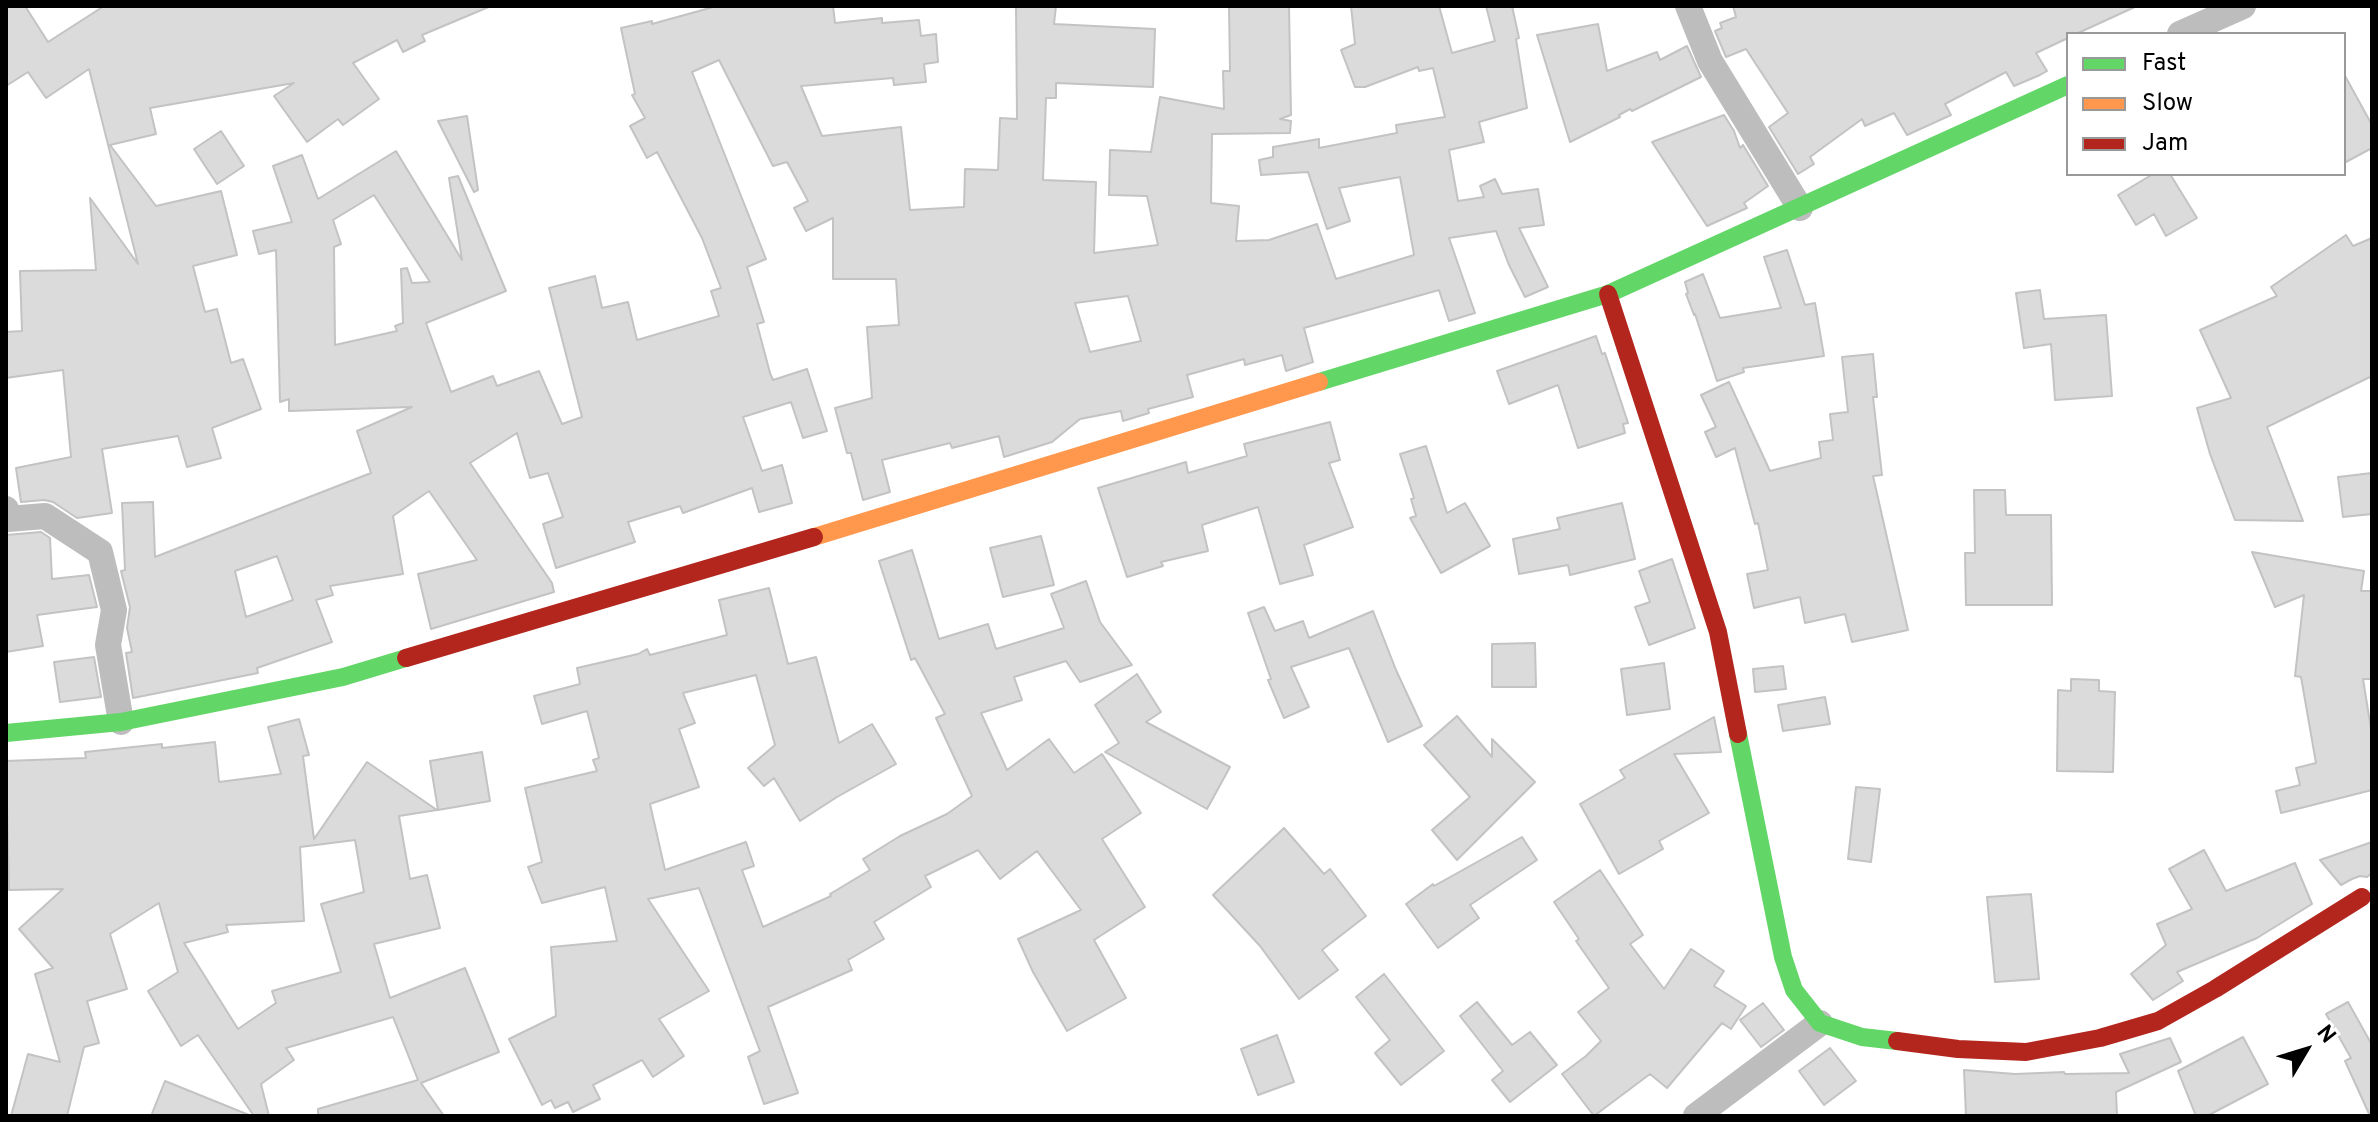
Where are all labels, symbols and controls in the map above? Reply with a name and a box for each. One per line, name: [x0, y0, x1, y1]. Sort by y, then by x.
legend: [2066, 32, 2346, 176]
text: Fast: [2142, 49, 2186, 79]
text: Slow: [2142, 89, 2193, 119]
text: Jam: [2142, 129, 2188, 159]
north arrow: [2266, 1010, 2346, 1090]
text: N: [2310, 1020, 2341, 1049]

